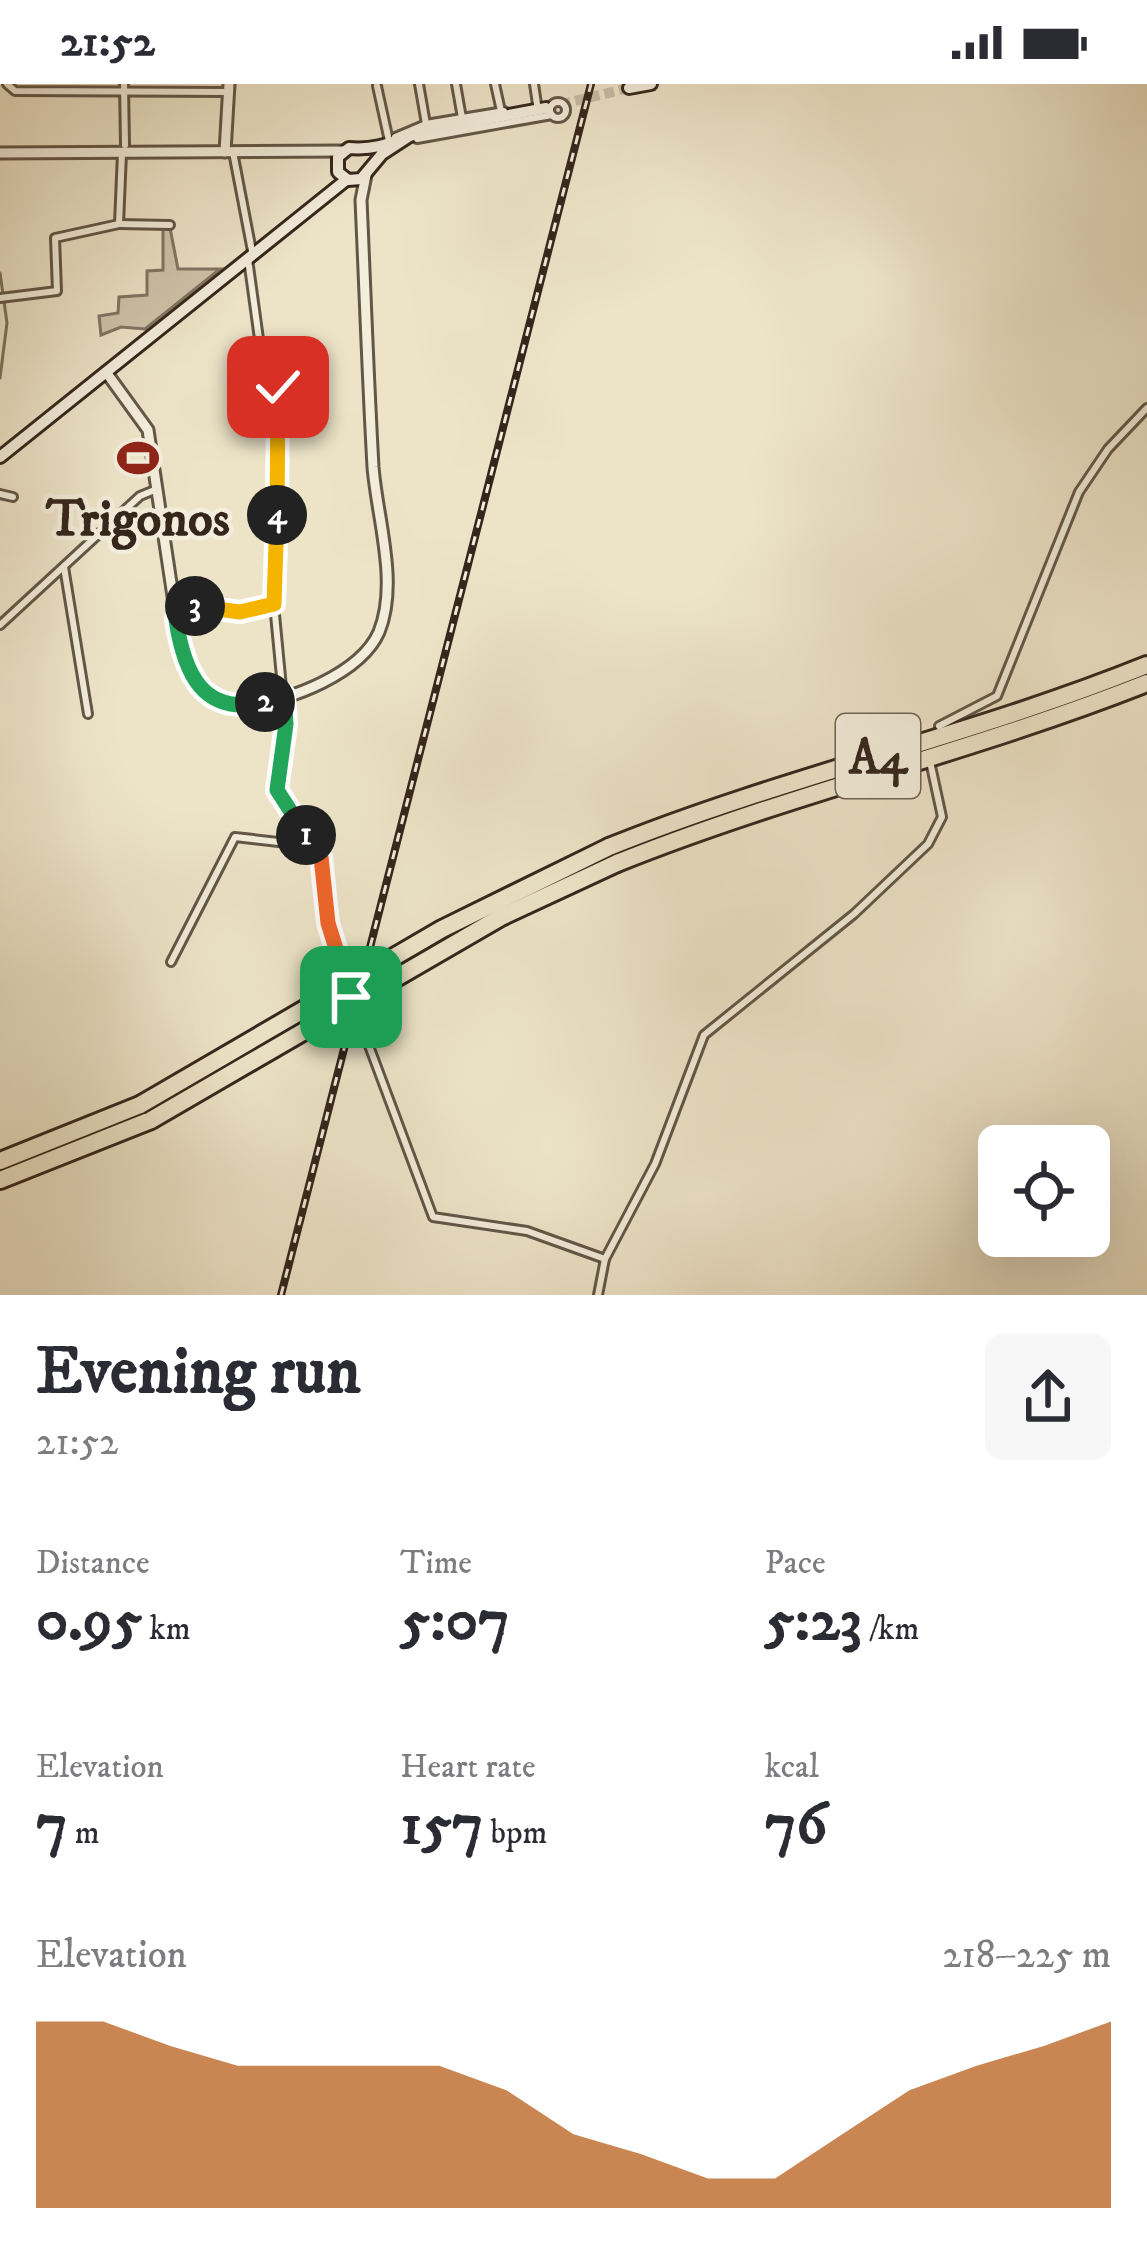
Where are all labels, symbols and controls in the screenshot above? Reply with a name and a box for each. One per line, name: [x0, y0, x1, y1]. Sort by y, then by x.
text: 21:52: [60, 14, 155, 70]
pin: [227, 336, 329, 438]
icon: check: [245, 354, 311, 420]
sports icon: Trigonos: [115, 435, 161, 481]
pin: 4: [247, 485, 307, 545]
place label: Trigonos: [45, 488, 230, 552]
text: 4: [268, 494, 287, 535]
pin: 3: [165, 576, 225, 636]
text: 3: [189, 585, 201, 626]
pin: 2: [235, 672, 295, 732]
text: 2: [257, 681, 273, 722]
road number: A4: [836, 714, 920, 798]
pin: 1: [276, 805, 336, 865]
text: 1: [300, 814, 312, 855]
pin: [300, 946, 402, 1048]
icon: arrive: [318, 964, 384, 1030]
map controls: [978, 1125, 1110, 1257]
button: locate: [978, 1125, 1110, 1257]
text: Evening run: [36, 1332, 361, 1414]
button: share: [985, 1334, 1111, 1460]
text: 21:52: [36, 1418, 118, 1467]
text: Distance: [36, 1543, 150, 1584]
text: Time: [400, 1543, 472, 1584]
text: Pace: [765, 1543, 826, 1584]
text: 0.95: [36, 1584, 142, 1659]
text: 5:07: [400, 1584, 510, 1659]
text: 5:23: [765, 1584, 862, 1659]
text: km: [142, 1609, 191, 1650]
text: /km: [862, 1609, 919, 1650]
text: Elevation: [36, 1747, 164, 1788]
text: Heart rate: [400, 1747, 536, 1788]
text: kcal: [765, 1747, 819, 1788]
text: 7: [36, 1788, 68, 1863]
text: 157: [400, 1788, 483, 1863]
text: 76: [765, 1788, 827, 1863]
text: m: [68, 1813, 100, 1854]
text: bpm: [483, 1813, 547, 1854]
text: Elevation: [36, 1931, 187, 1980]
text: 218–225 m: [942, 1931, 1111, 1980]

